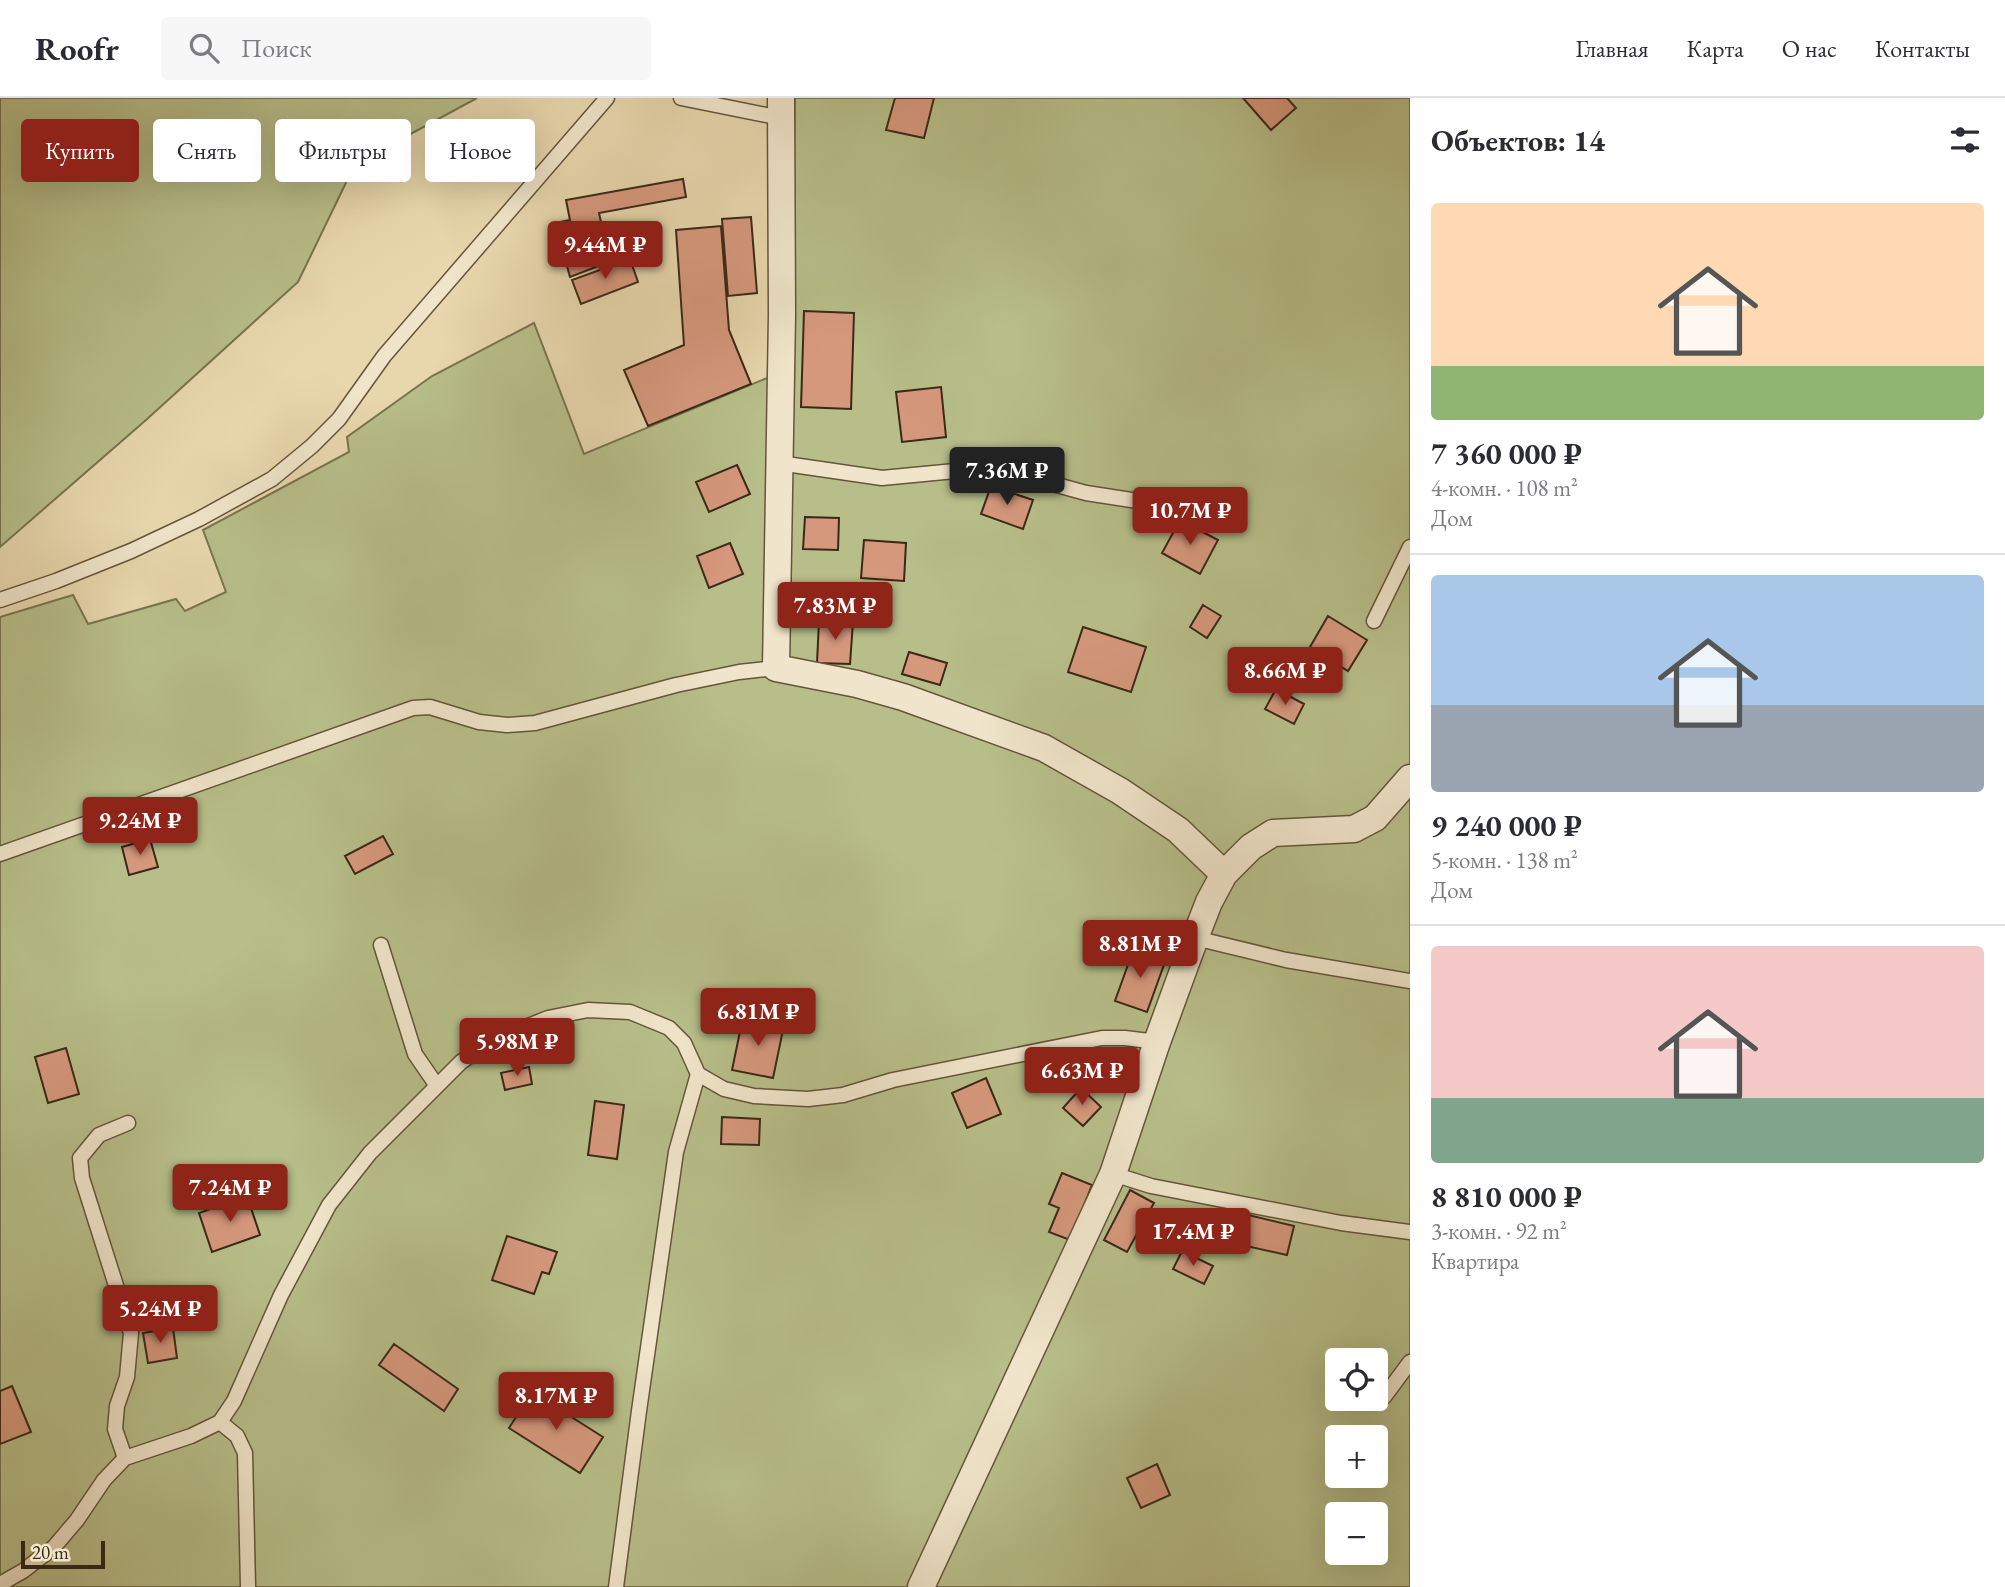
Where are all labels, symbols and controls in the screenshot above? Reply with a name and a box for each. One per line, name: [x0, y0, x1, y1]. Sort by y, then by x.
search box: [161, 17, 651, 80]
text: Roofr: [35, 27, 119, 70]
icon: search: [185, 29, 223, 67]
text: Поиск: [241, 31, 312, 65]
text: Главная: [1575, 33, 1649, 64]
text: Карта: [1687, 33, 1744, 64]
text: О нас: [1782, 33, 1837, 64]
text: Контакты: [1875, 33, 1970, 64]
chip: Купить: [21, 119, 139, 182]
chip: Снять: [153, 119, 261, 182]
chip: Фильтры: [275, 119, 411, 182]
chip: Новое: [425, 119, 535, 182]
text: Объектов: 14: [1431, 121, 1605, 160]
icon: filters: [1946, 121, 1984, 159]
pin: 9.44M ₽: [540, 222, 670, 281]
text: 9.44M ₽: [564, 229, 646, 259]
icon: home: [1645, 248, 1771, 374]
text: 7 360 000 ₽: [1431, 434, 1582, 473]
pin: 7.36M ₽: [942, 448, 1072, 507]
text: 7.36M ₽: [966, 455, 1048, 485]
text: 4-комн. · 108 m²: [1431, 473, 1578, 503]
pin: 10.7M ₽: [1125, 488, 1255, 547]
text: 10.7M ₽: [1149, 495, 1231, 525]
text: Дом: [1431, 503, 1473, 533]
pin: 7.83M ₽: [770, 582, 900, 642]
text: 7.83M ₽: [794, 590, 876, 620]
icon: home: [1645, 620, 1771, 746]
pin: 8.66M ₽: [1220, 648, 1350, 707]
text: 8.66M ₽: [1244, 655, 1326, 685]
pin: 9.24M ₽: [75, 798, 205, 857]
text: 9.24M ₽: [99, 805, 181, 835]
text: 9 240 000 ₽: [1431, 806, 1582, 845]
text: 5-комн. · 138 m²: [1431, 845, 1578, 875]
text: Дом: [1431, 875, 1473, 905]
pin: 8.81M ₽: [1075, 920, 1205, 980]
text: 8.81M ₽: [1099, 928, 1181, 958]
pin: 6.81M ₽: [693, 988, 823, 1048]
icon: home: [1645, 991, 1771, 1117]
text: 6.81M ₽: [717, 996, 799, 1026]
pin: 5.98M ₽: [452, 1018, 582, 1078]
text: 5.98M ₽: [476, 1026, 558, 1056]
pin: 6.63M ₽: [1017, 1048, 1147, 1107]
text: 6.63M ₽: [1041, 1055, 1123, 1085]
pin: 7.24M ₽: [165, 1164, 295, 1224]
text: 7.24M ₽: [189, 1172, 271, 1202]
text: 8 810 000 ₽: [1431, 1177, 1582, 1216]
pin: 17.4M ₽: [1128, 1208, 1258, 1268]
text: 17.4M ₽: [1152, 1216, 1234, 1246]
text: 3-комн. · 92 m²: [1431, 1216, 1567, 1246]
text: Квартира: [1431, 1246, 1519, 1276]
pin: 5.24M ₽: [95, 1286, 225, 1345]
text: 5.24M ₽: [119, 1293, 201, 1323]
map controls: [1325, 1348, 1388, 1565]
button: locate: [1325, 1348, 1388, 1411]
pin: 8.17M ₽: [491, 1372, 621, 1432]
text: 8.17M ₽: [515, 1380, 597, 1410]
button: +: [1325, 1425, 1388, 1488]
button: −: [1325, 1502, 1388, 1565]
scale bar: [21, 1538, 105, 1570]
text: 20 m: [32, 1540, 69, 1565]

